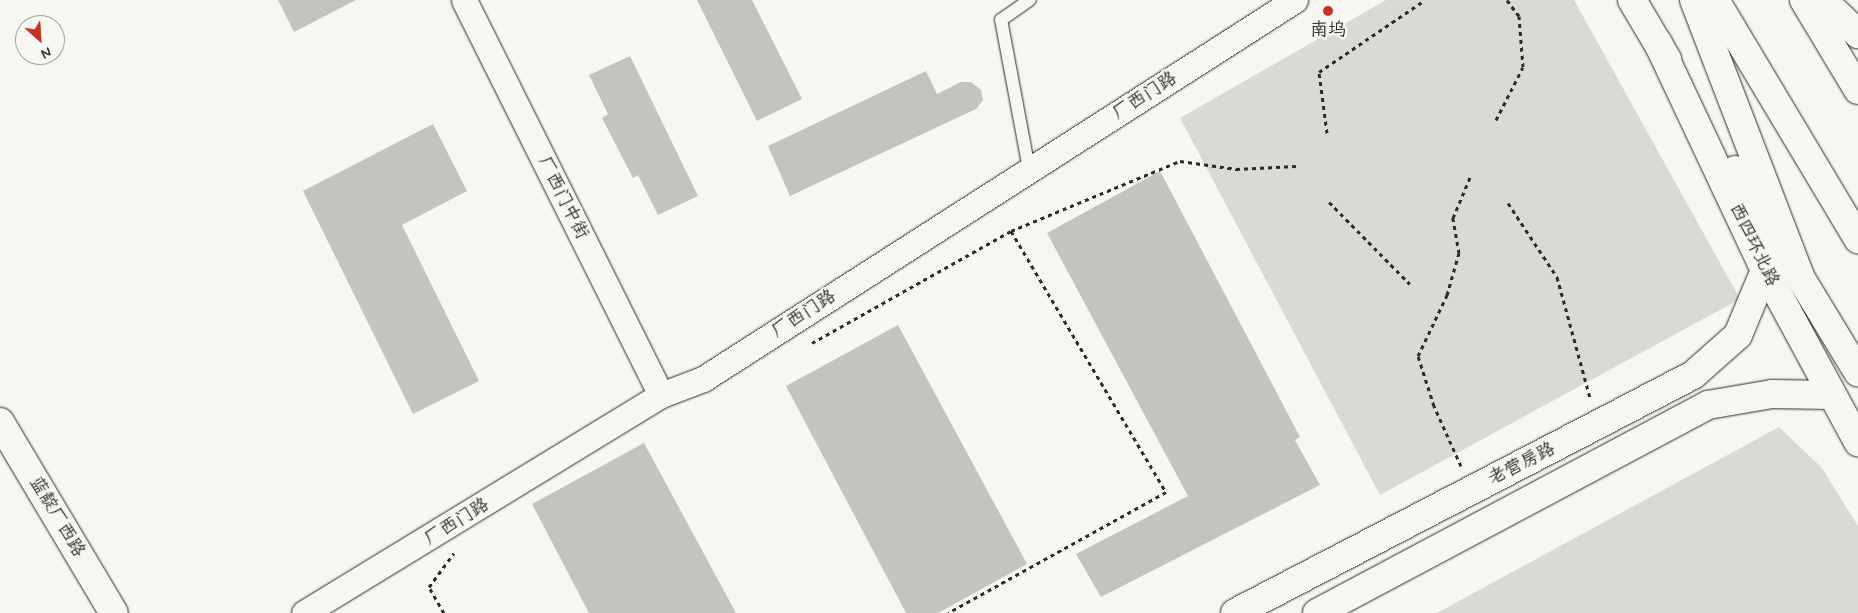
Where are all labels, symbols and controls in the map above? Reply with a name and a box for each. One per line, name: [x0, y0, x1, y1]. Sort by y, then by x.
marker: 南坞: [1322, 5, 1334, 17]
north arrow: [15, 15, 65, 65]
place label: 南坞: [1310, 19, 1346, 41]
text: N: [38, 42, 54, 63]
street label: 厂西门路: [1109, 67, 1181, 125]
street label: 厂西门中街: [533, 153, 593, 243]
street label: 西四环北路: [1725, 200, 1783, 290]
street label: 厂西门路: [768, 285, 840, 343]
street label: 老营房路: [1485, 438, 1559, 490]
street label: 蓝靛厂西路: [25, 473, 89, 561]
street label: 厂西门路: [421, 494, 493, 550]

